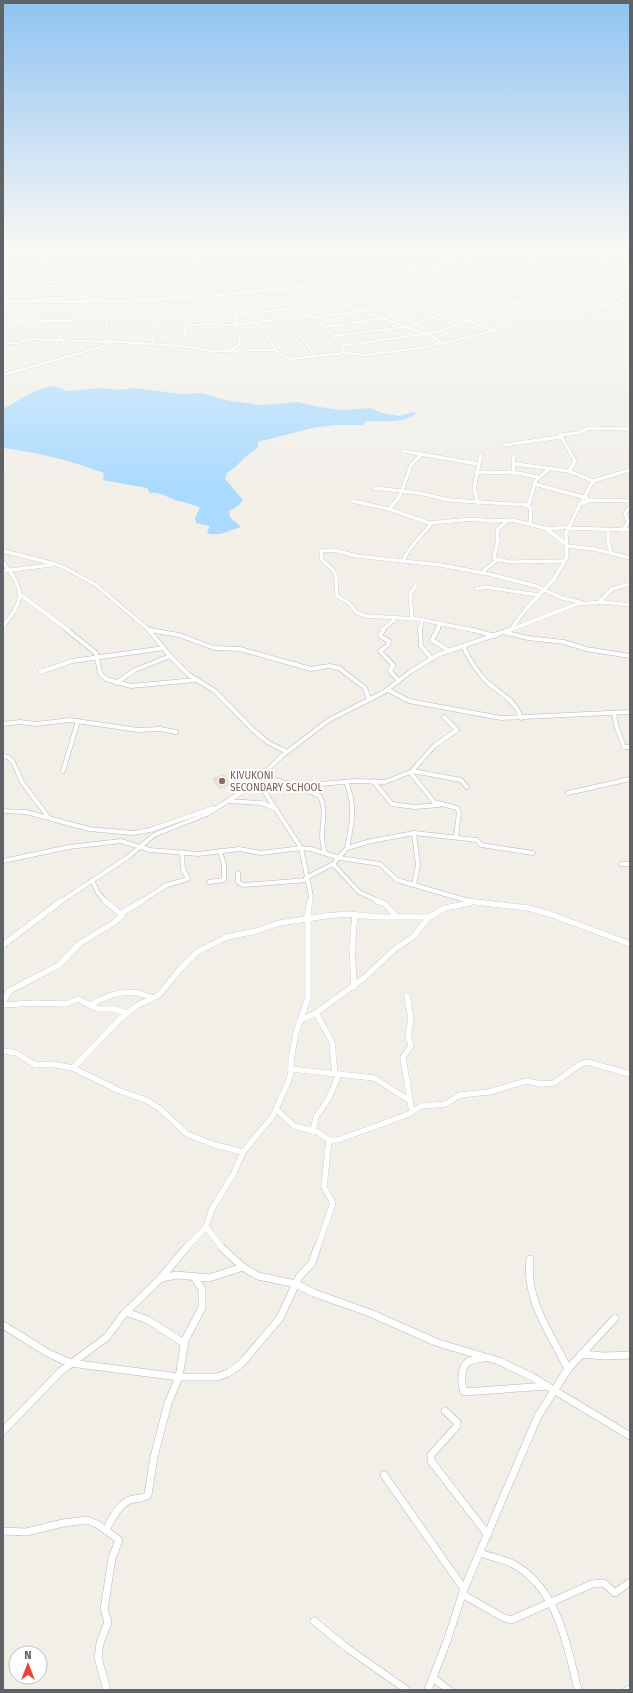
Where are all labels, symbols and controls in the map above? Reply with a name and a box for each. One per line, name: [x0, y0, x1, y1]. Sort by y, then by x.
place label: KIVUKONI SECONDARY SCHOOL: [230, 770, 323, 794]
marker: KIVUKONI SECONDARY SCHOOL: [217, 776, 227, 786]
north arrow: [8, 1645, 48, 1685]
text: N: [24, 1649, 32, 1662]

